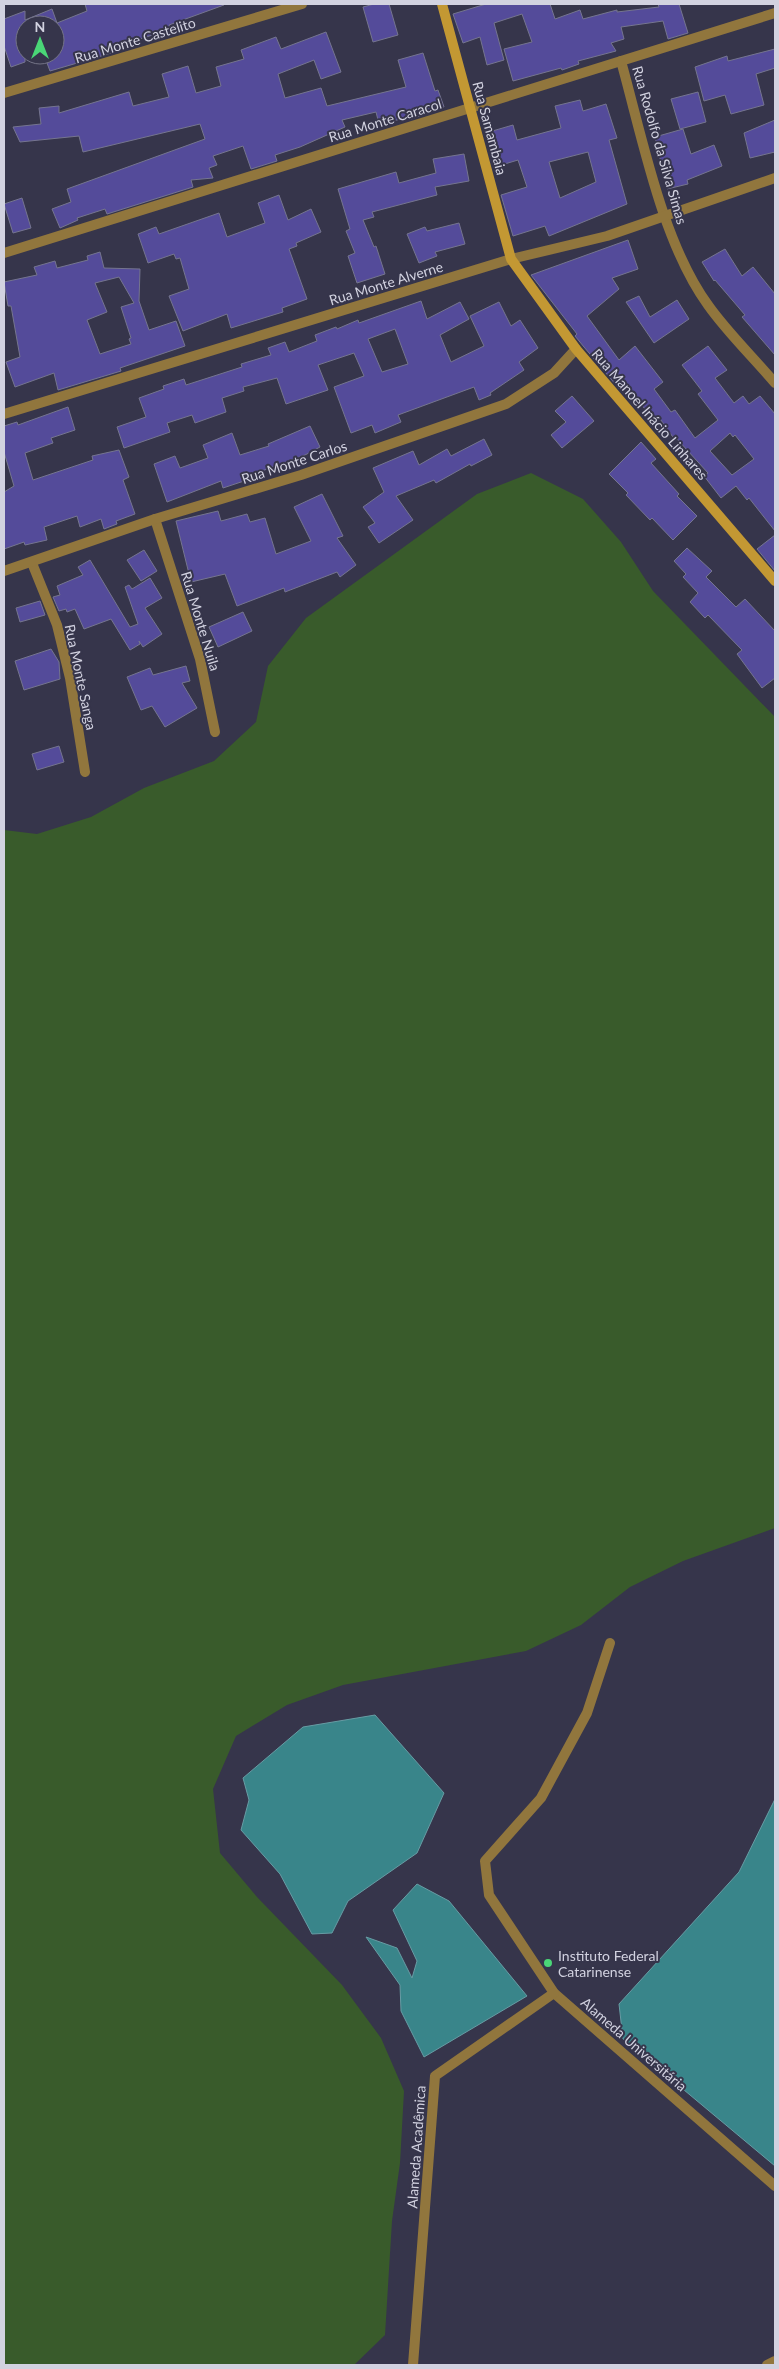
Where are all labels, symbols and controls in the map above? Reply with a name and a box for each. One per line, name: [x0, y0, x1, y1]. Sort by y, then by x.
street label: Rua Monte Castelito: [72, 13, 198, 66]
north arrow: [15, 15, 65, 65]
text: N: [35, 18, 45, 35]
street label: Rua Rodolfo da Silva Simas: [629, 64, 691, 226]
street label: Rua Samambaia: [469, 79, 511, 177]
street label: Rua Monte Caracol: [326, 95, 444, 145]
street label: Rua Monte Alverne: [327, 258, 445, 308]
street label: Rua Manoel Inácio Linhares: [588, 345, 712, 483]
street label: Rua Monte Carlos: [239, 437, 349, 487]
street label: Rua Monte Nuila: [178, 569, 224, 673]
street label: Rua Monte Sanga: [61, 623, 101, 731]
place label: Instituto Federal Catarinense: [558, 1947, 659, 1980]
marker: Instituto Federal Catarinense: [542, 1957, 554, 1969]
street label: Alameda Universitária: [578, 1993, 690, 2095]
street label: Alameda Acadêmica: [403, 2085, 429, 2209]

